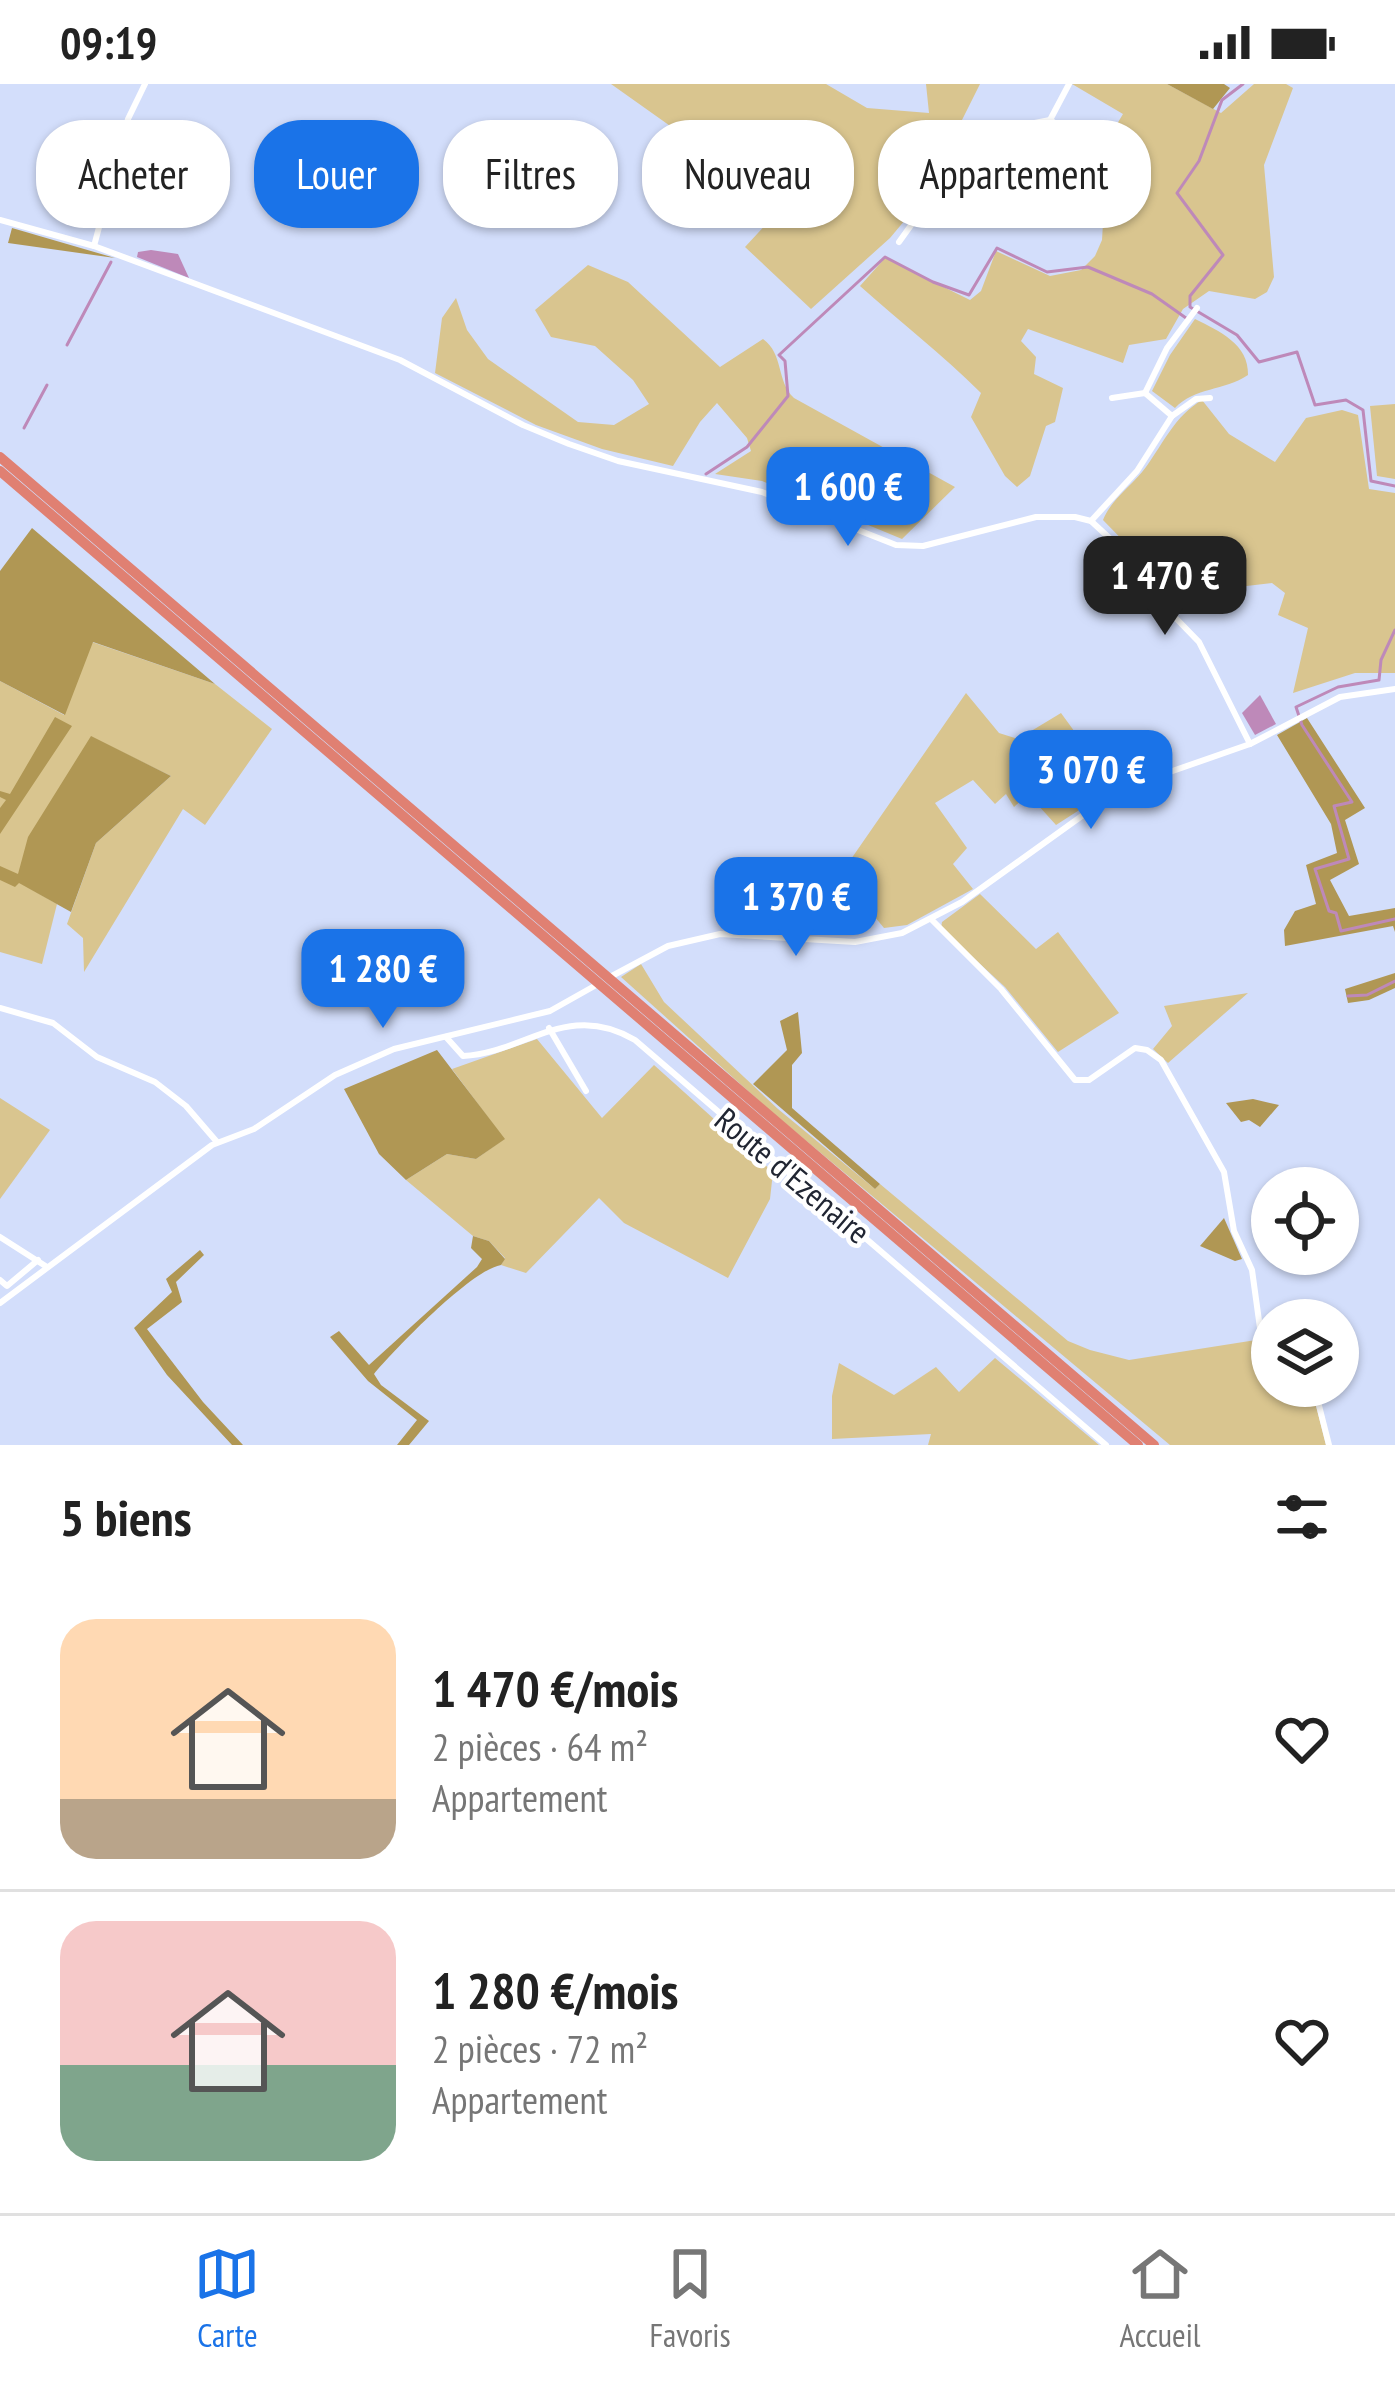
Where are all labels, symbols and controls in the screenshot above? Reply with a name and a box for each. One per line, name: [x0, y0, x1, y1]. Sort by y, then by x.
text: 09:19: [60, 13, 157, 71]
chip: Acheter: [36, 120, 230, 228]
chip: Louer: [254, 120, 419, 228]
chip: Filtres: [443, 120, 618, 228]
chip: Nouveau: [642, 120, 854, 228]
chip: Appartement: [878, 120, 1151, 228]
pin: 1 600 €: [737, 447, 959, 549]
text: 1 600 €: [793, 460, 903, 511]
pin: 1 470 €: [1054, 536, 1276, 638]
text: 1 470 €: [1110, 549, 1220, 600]
pin: 3 070 €: [980, 730, 1202, 832]
text: 3 070 €: [1036, 743, 1146, 794]
pin: 1 370 €: [685, 857, 907, 959]
text: 1 370 €: [741, 870, 851, 921]
pin: 1 280 €: [272, 929, 494, 1031]
text: 1 280 €: [328, 942, 438, 993]
street label: Route d'Ezenaire: [707, 1098, 879, 1252]
map controls: [1251, 1167, 1359, 1407]
button: locate: [1251, 1167, 1359, 1275]
button: layers: [1251, 1299, 1359, 1407]
text: 5 biens: [60, 1484, 191, 1550]
icon: filters: [1269, 1484, 1335, 1550]
text: 1 470 €/mois: [432, 1655, 678, 1721]
icon: home: [156, 1667, 300, 1811]
icon: heart: [1269, 1706, 1335, 1772]
text: 2 pièces · 64 m²: [432, 1721, 648, 1772]
text: Appartement: [432, 1772, 607, 1823]
text: 1 280 €/mois: [432, 1957, 678, 2023]
icon: home: [156, 1969, 300, 2113]
icon: heart: [1269, 2008, 1335, 2074]
text: 2 pièces · 72 m²: [432, 2023, 648, 2074]
text: Appartement: [432, 2074, 607, 2125]
tab: Carte: [194, 2241, 260, 2356]
tab: Favoris: [649, 2241, 731, 2356]
tab: Accueil: [1120, 2241, 1201, 2356]

